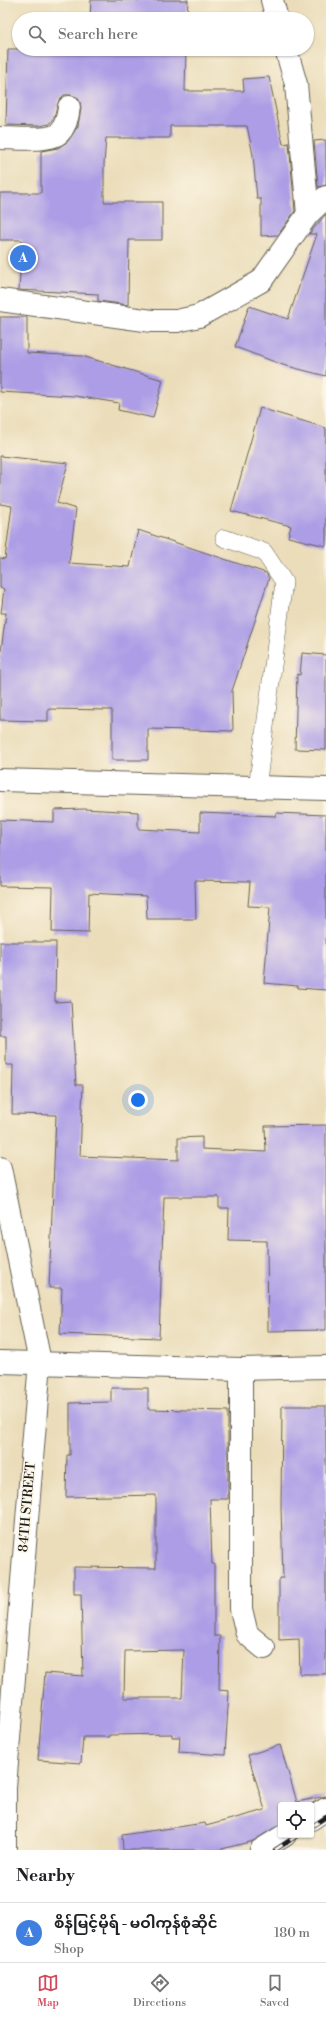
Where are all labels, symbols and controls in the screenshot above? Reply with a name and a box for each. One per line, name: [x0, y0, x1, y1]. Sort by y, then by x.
search box: [12, 12, 314, 56]
icon: search: [26, 23, 48, 45]
text: Search here: [58, 25, 138, 44]
pin: A: [10, 243, 36, 273]
your location: [128, 1090, 148, 1110]
street label: 84TH STREET: [15, 1461, 39, 1553]
map controls: [278, 1802, 314, 1838]
button: locate: [278, 1802, 314, 1838]
text: Nearby: [16, 1865, 75, 1887]
text: စိန်မြင့်မိုရ် - မဝါကုန်စုံဆိုင်: [54, 1914, 218, 1933]
text: A: [24, 1925, 34, 1941]
text: 180 m: [274, 1925, 310, 1941]
text: Shop: [54, 1941, 84, 1957]
tab: Map: [37, 1972, 59, 2010]
tab: Directions: [133, 1972, 186, 2010]
tab: Saved: [260, 1972, 289, 2010]

